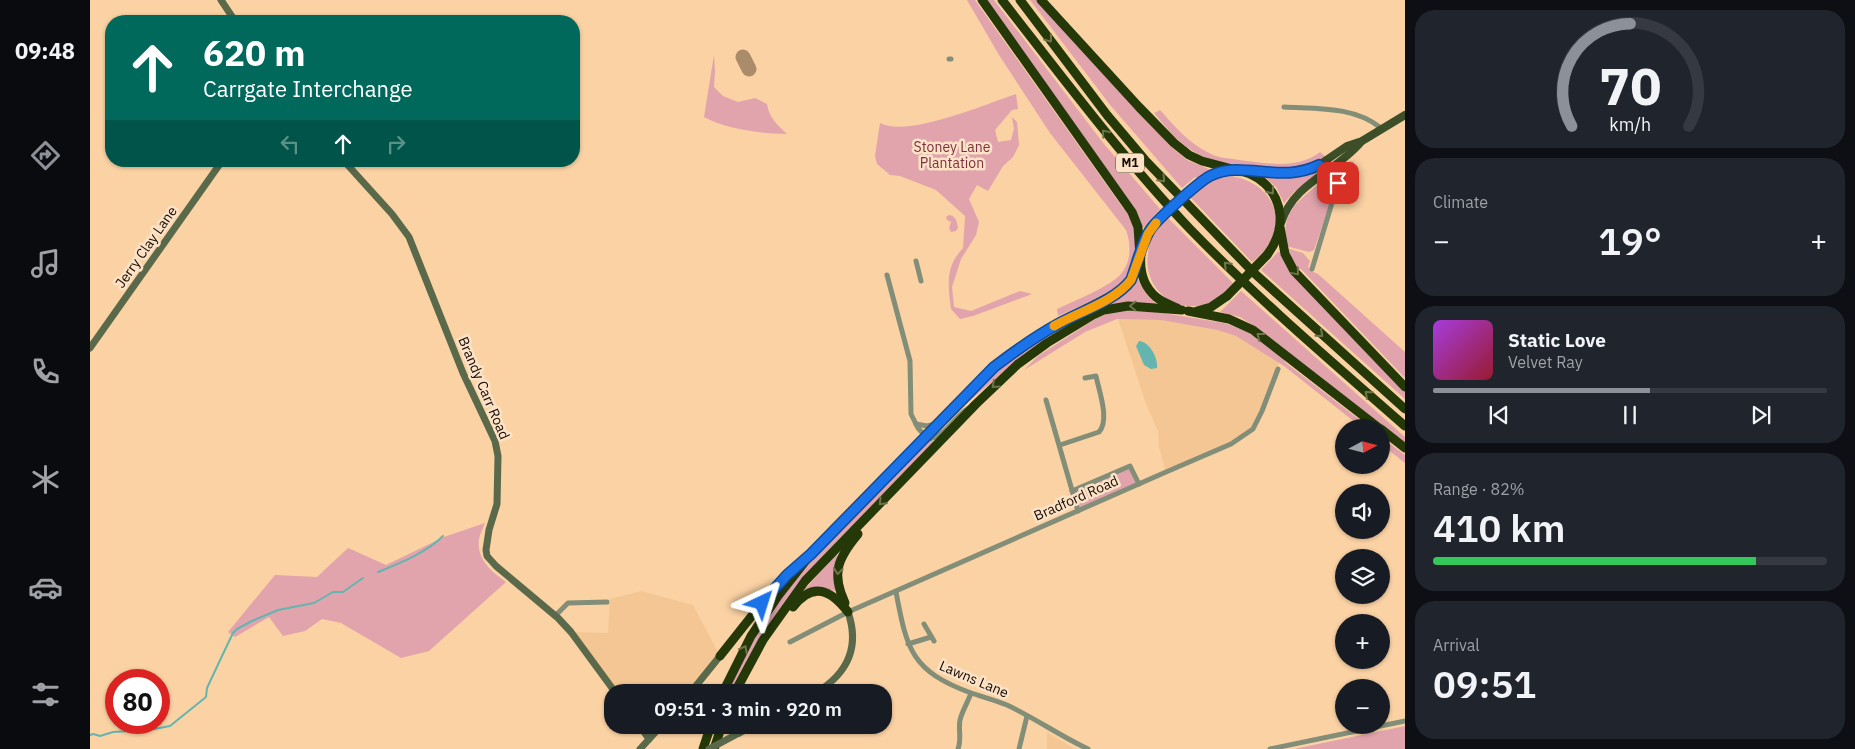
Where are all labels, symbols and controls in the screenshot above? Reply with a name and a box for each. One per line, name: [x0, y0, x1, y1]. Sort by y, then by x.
text: 620 m: [203, 30, 306, 76]
one-way arrow: [1043, 33, 1052, 43]
icon: ahead: [120, 35, 185, 100]
text: 09:48: [15, 36, 75, 65]
text: 70: [1599, 52, 1661, 119]
text: Carrgate Interchange: [203, 74, 413, 103]
text: km/h: [1609, 113, 1651, 136]
icon: left: [276, 130, 304, 158]
icon: ahead: [329, 130, 357, 158]
icon: right: [382, 130, 410, 158]
one-way arrow: [1103, 130, 1111, 139]
icon: directions: [28, 138, 63, 173]
park label: Stoney Lane Plantation: [914, 138, 991, 172]
road number: M1: [1116, 154, 1144, 172]
pin: [1317, 162, 1359, 204]
icon: arrive: [1324, 169, 1352, 197]
one-way arrow: [1156, 173, 1165, 182]
one-way arrow: [1265, 185, 1273, 194]
text: Climate: [1433, 192, 1488, 212]
street label: Jerry Clay Lane: [111, 202, 181, 291]
text: 19°: [1598, 216, 1662, 265]
text: −: [1433, 222, 1450, 259]
text: +: [1810, 222, 1827, 259]
icon: music: [28, 246, 63, 281]
one-way arrow: [1224, 262, 1233, 271]
one-way arrow: [1290, 266, 1299, 275]
one-way arrow: [1129, 301, 1137, 312]
one-way arrow: [1315, 328, 1324, 337]
text: Static Love: [1508, 328, 1606, 352]
one-way arrow: [1256, 332, 1265, 341]
street label: Brandy Carr Road: [454, 334, 514, 442]
text: Velvet Ray: [1508, 352, 1583, 372]
icon: phone: [28, 354, 63, 389]
one-way arrow: [991, 379, 1000, 388]
one-way arrow: [1365, 391, 1374, 400]
icon: previous: [1485, 401, 1513, 429]
icon: pause: [1616, 401, 1644, 429]
icon: next: [1747, 401, 1775, 429]
north arrow: [1335, 419, 1390, 474]
map controls: [1335, 419, 1390, 734]
icon: climate: [28, 462, 63, 497]
street label: Bradford Road: [1031, 471, 1121, 525]
text: Range · 82%: [1433, 479, 1525, 499]
button: sound: [1335, 484, 1390, 539]
one-way arrow: [879, 496, 888, 505]
text: 410 km: [1433, 503, 1565, 552]
button: layers: [1335, 549, 1390, 604]
one-way arrow: [833, 568, 844, 576]
icon: car: [28, 570, 63, 605]
position arrow: [735, 576, 787, 628]
button: +: [1335, 614, 1390, 669]
text: Arrival: [1433, 635, 1480, 655]
one-way arrow: [738, 645, 748, 654]
street label: Lawns Lane: [937, 656, 1012, 702]
text: 09:51: [1433, 659, 1536, 708]
speed limit sign: 80: [105, 669, 170, 734]
icon: filters: [28, 677, 63, 712]
button: −: [1335, 679, 1390, 734]
text: 09:51 · 3 min · 920 m: [654, 697, 842, 721]

